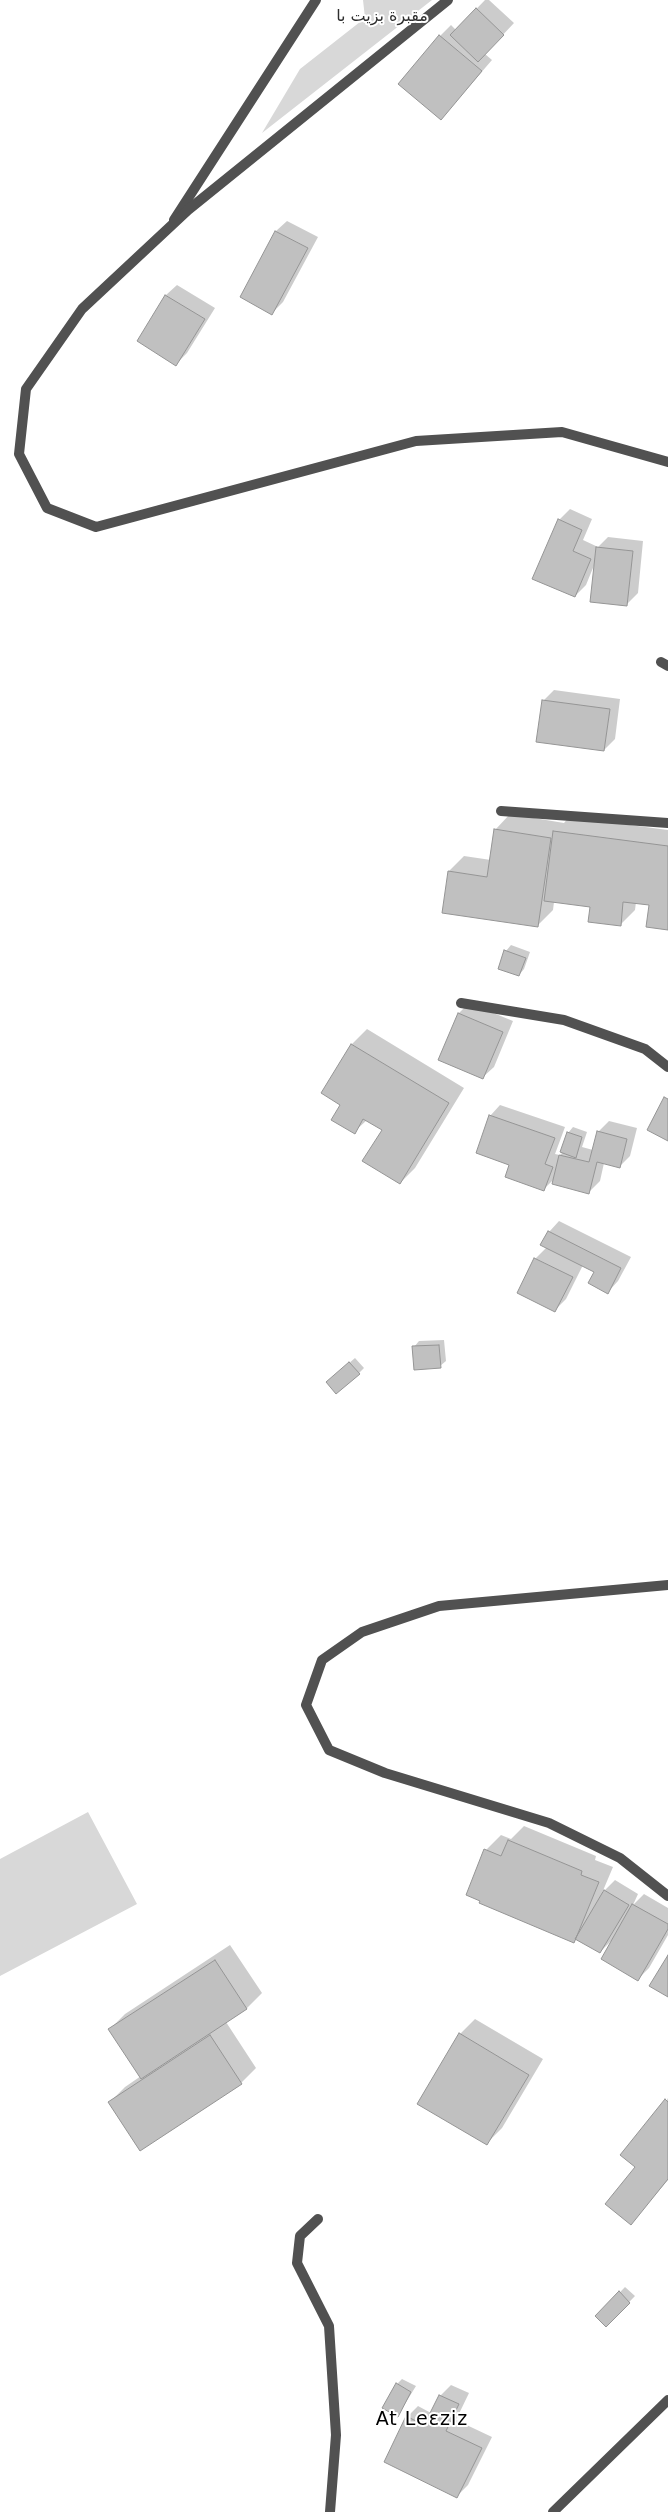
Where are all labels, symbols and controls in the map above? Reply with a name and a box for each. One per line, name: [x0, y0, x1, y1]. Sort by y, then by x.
park label: مقبرة بزيت با: [336, 7, 428, 27]
district label: At Leεziz: [375, 2409, 469, 2431]

